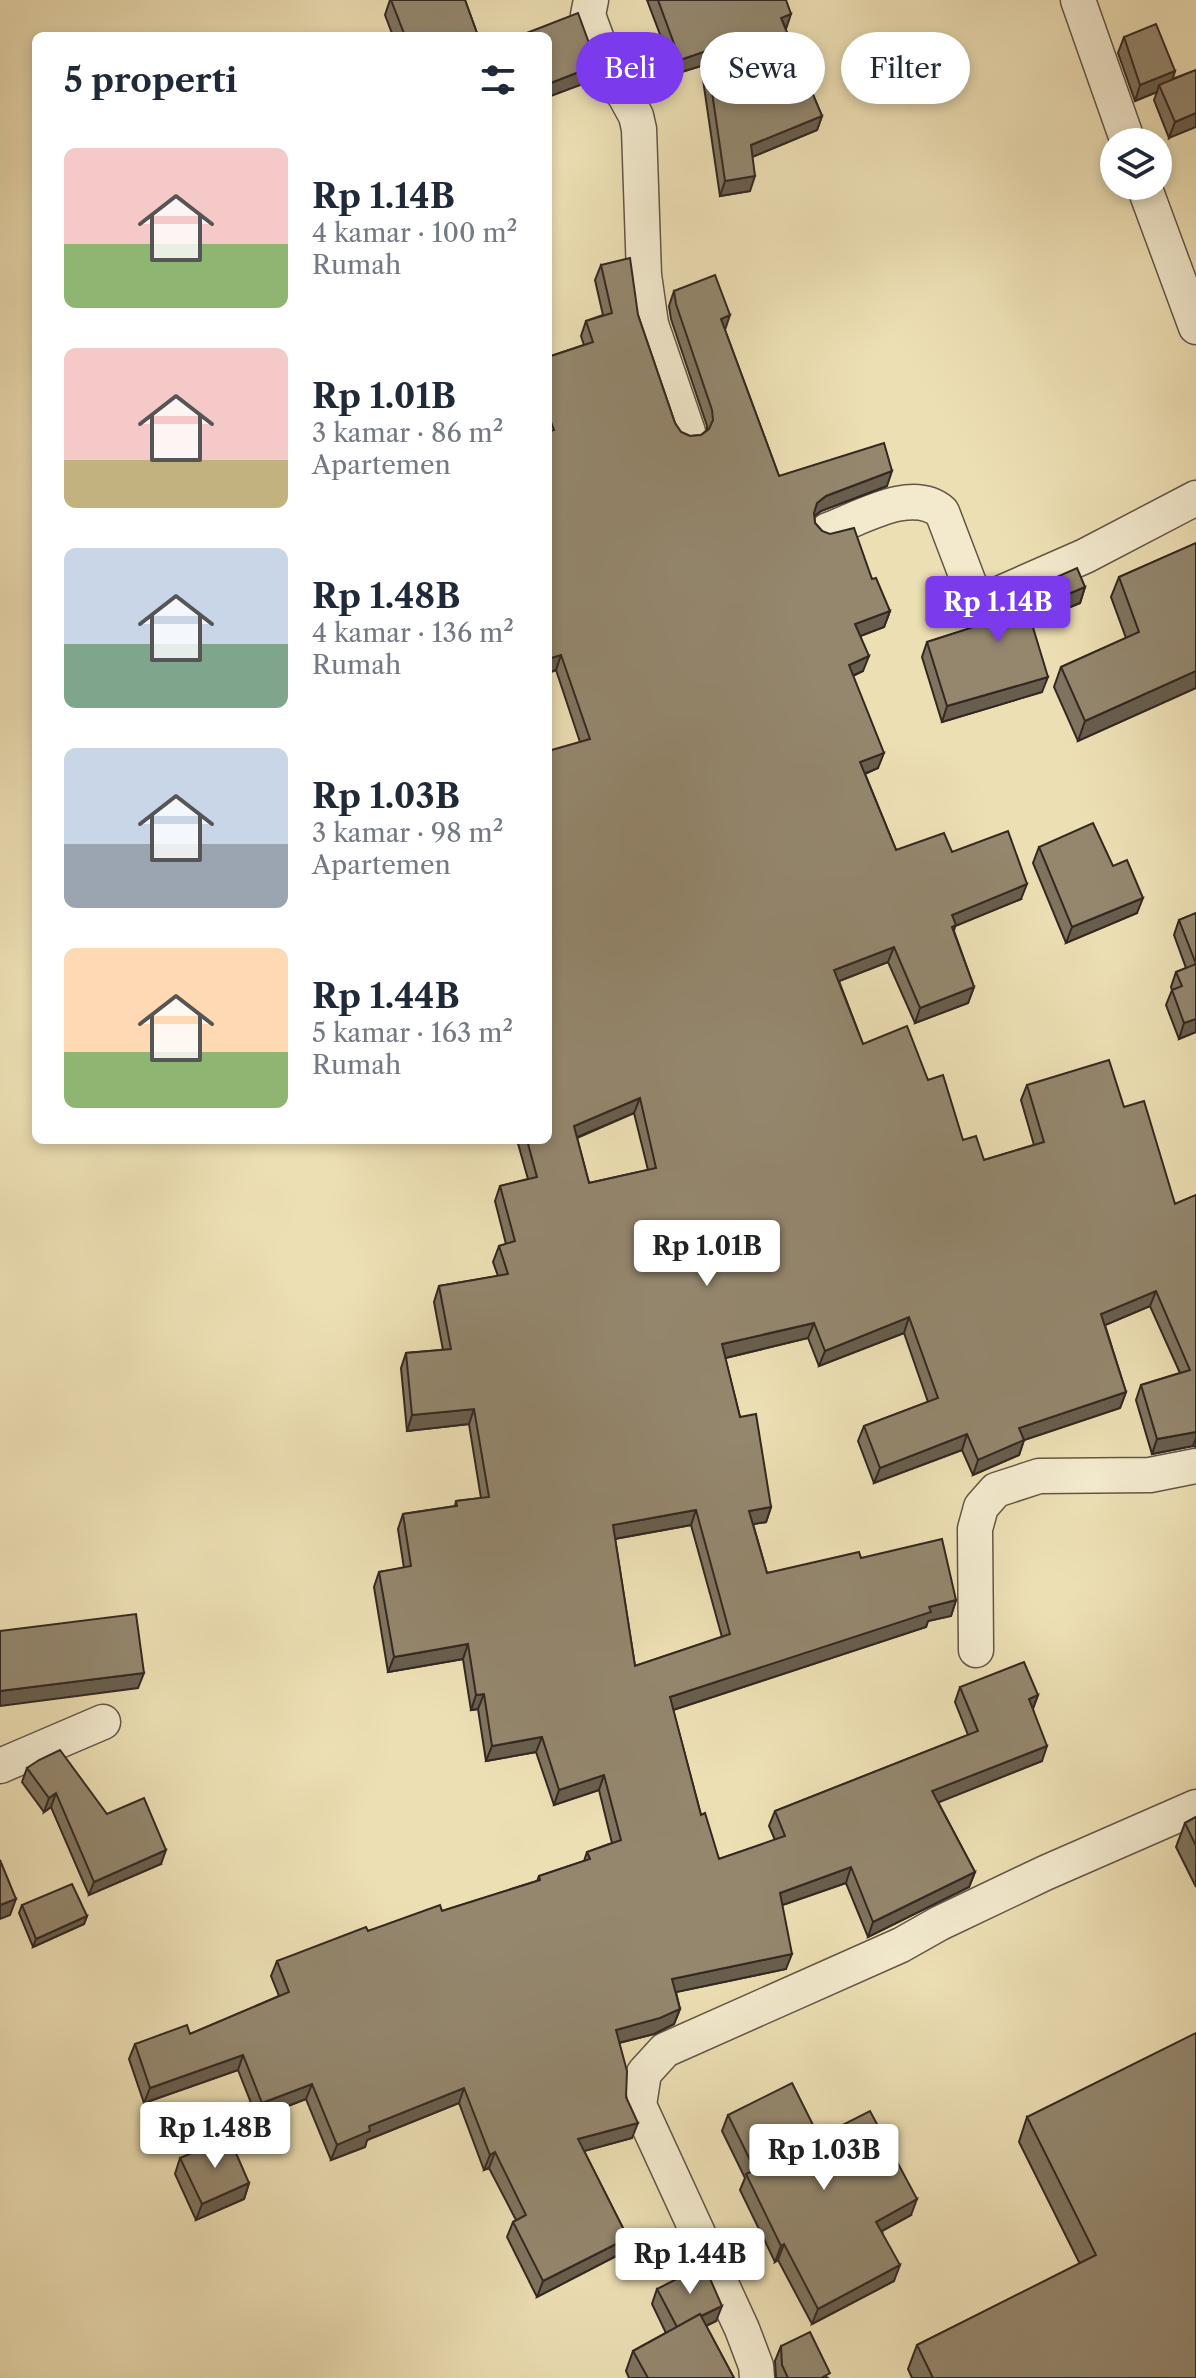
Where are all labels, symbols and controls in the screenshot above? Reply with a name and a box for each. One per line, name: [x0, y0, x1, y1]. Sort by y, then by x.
chip: Beli: [576, 32, 684, 104]
chip: Sewa: [700, 32, 825, 104]
chip: Filter: [841, 32, 970, 104]
icon: filters: [476, 58, 520, 102]
text: 5 properti: [64, 59, 237, 101]
map controls: [1100, 128, 1172, 200]
button: layers: [1100, 128, 1172, 200]
text: Rp 1.14B: [312, 175, 455, 217]
icon: home: [128, 180, 224, 276]
text: 4 kamar · 100 m²: [312, 217, 517, 249]
text: Rumah: [312, 249, 401, 281]
text: Rp 1.01B: [312, 375, 456, 417]
icon: home: [128, 380, 224, 476]
text: 3 kamar · 86 m²: [312, 417, 503, 449]
text: Apartemen: [312, 449, 451, 481]
text: Rp 1.48B: [312, 575, 461, 617]
pin: Rp 1.14B: [915, 576, 1081, 644]
icon: home: [128, 580, 224, 676]
text: Rp 1.14B: [943, 586, 1053, 618]
text: 4 kamar · 136 m²: [312, 617, 514, 649]
text: Rumah: [312, 649, 401, 681]
text: Rp 1.03B: [312, 775, 460, 817]
icon: home: [128, 780, 224, 876]
text: 3 kamar · 98 m²: [312, 817, 503, 849]
text: Apartemen: [312, 849, 451, 881]
text: Rp 1.44B: [312, 975, 460, 1017]
icon: home: [128, 980, 224, 1076]
text: 5 kamar · 163 m²: [312, 1017, 513, 1049]
text: Rumah: [312, 1049, 401, 1081]
pin: Rp 1.01B: [624, 1220, 790, 1288]
text: Rp 1.01B: [652, 1230, 762, 1262]
pin: Rp 1.48B: [132, 2102, 298, 2170]
text: Rp 1.48B: [158, 2112, 272, 2144]
pin: Rp 1.03B: [741, 2124, 907, 2192]
text: Rp 1.03B: [767, 2134, 881, 2166]
pin: Rp 1.44B: [607, 2228, 773, 2296]
text: Rp 1.44B: [634, 2238, 747, 2270]

